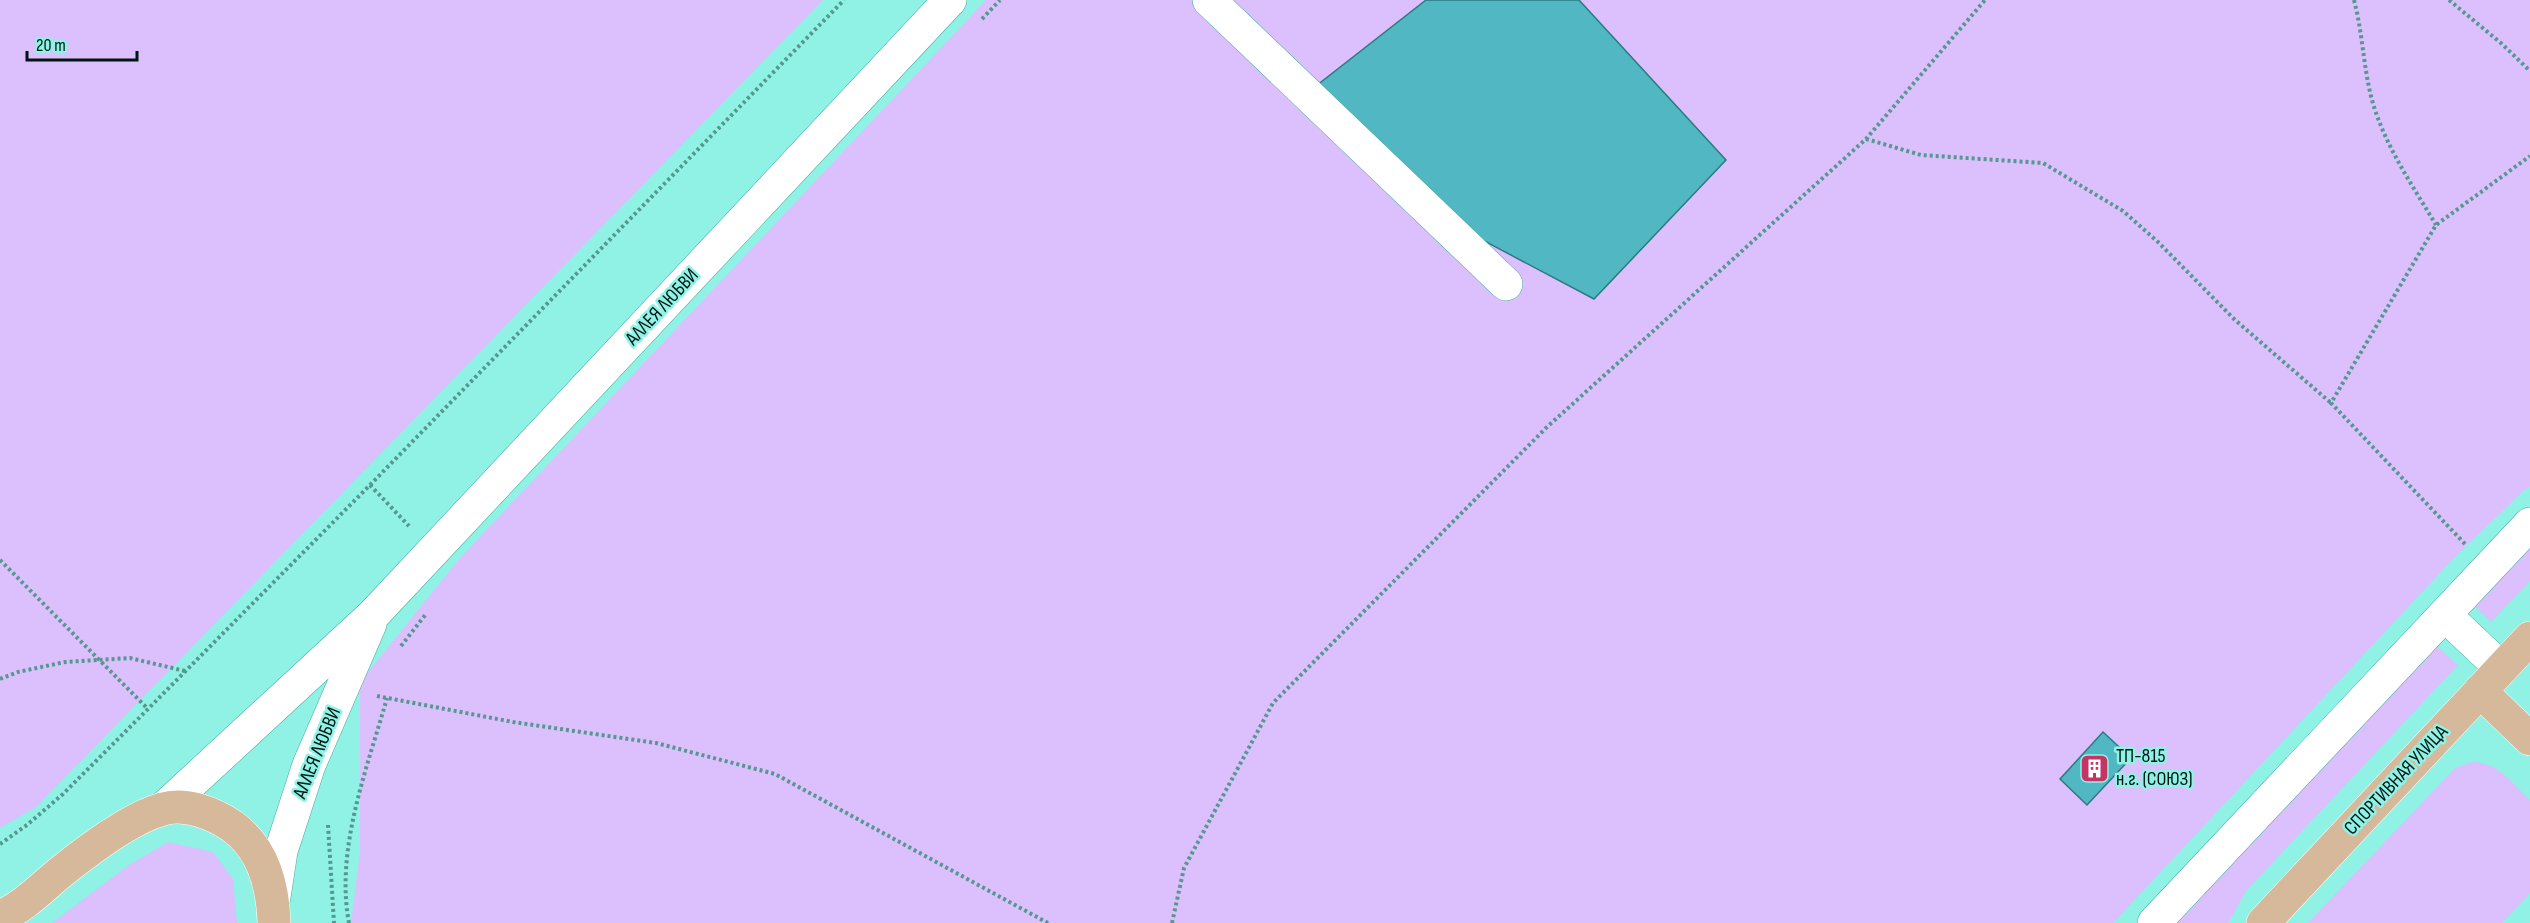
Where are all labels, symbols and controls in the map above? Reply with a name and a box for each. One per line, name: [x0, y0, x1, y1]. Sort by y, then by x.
scale bar: [27, 24, 136, 62]
text: 20 m: [36, 35, 66, 56]
street label: АЛЛЕЯ ЛЮБВИ: [620, 264, 704, 351]
street label: АЛЛЕЯ ЛЮБВИ: [287, 704, 346, 803]
street label: СПОРТИВНАЯ УЛИЦА: [2339, 720, 2453, 840]
place label: ТП-815 н.г. (СОЮЗ): [2116, 744, 2193, 791]
building icon: ТП-815 н.г. (СОЮЗ): [2079, 752, 2111, 784]

